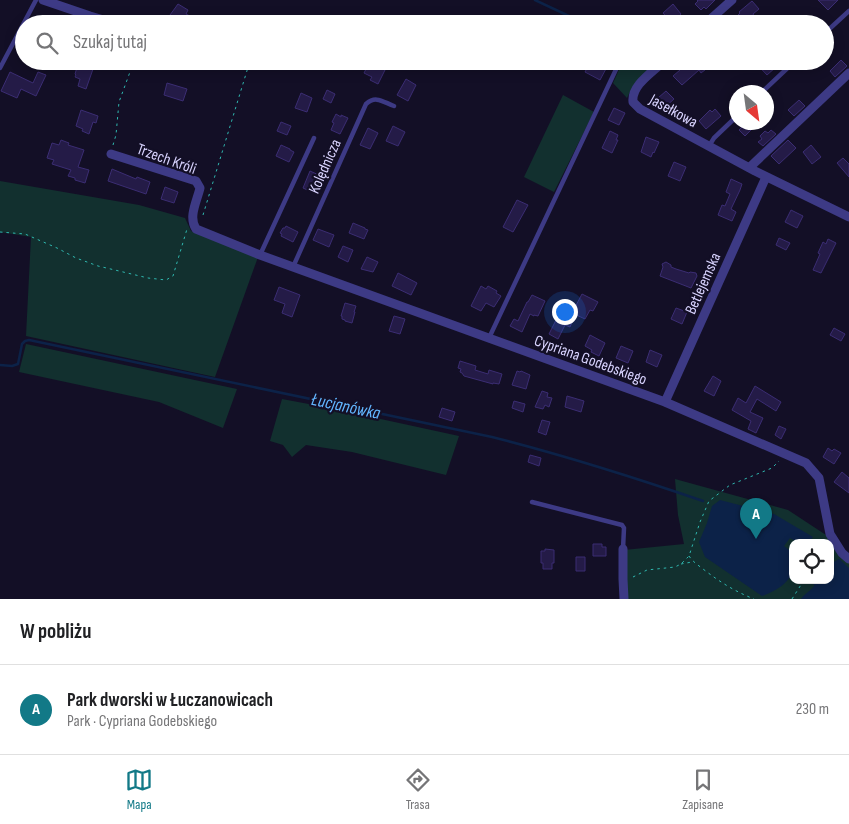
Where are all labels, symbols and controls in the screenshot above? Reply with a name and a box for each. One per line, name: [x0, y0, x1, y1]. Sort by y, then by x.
search box: [15, 15, 834, 70]
icon: search: [33, 29, 61, 57]
text: Szukaj tutaj: [73, 31, 147, 54]
north arrow: [729, 85, 774, 130]
street label: Jasełkowa: [645, 90, 701, 132]
street label: Kolędnicza: [305, 136, 346, 197]
street label: Trzech Króli: [134, 140, 199, 179]
street label: Betlejemska: [681, 250, 725, 317]
your location: [552, 299, 578, 325]
street label: Cypriana Godebskiego: [532, 331, 649, 390]
water label: Łucjanówka: [310, 389, 383, 424]
pin: A: [740, 498, 772, 539]
map controls: [789, 539, 834, 584]
button: locate: [789, 539, 834, 584]
text: W pobliżu: [20, 619, 91, 644]
text: Park dworski w Łuczanowicach: [67, 689, 273, 712]
text: A: [32, 700, 40, 719]
text: 230 m: [796, 700, 829, 719]
text: Park · Cypriana Godebskiego: [67, 712, 217, 731]
tab: Mapa: [125, 766, 153, 813]
tab: Trasa: [404, 766, 432, 813]
tab: Zapisane: [682, 766, 724, 813]

